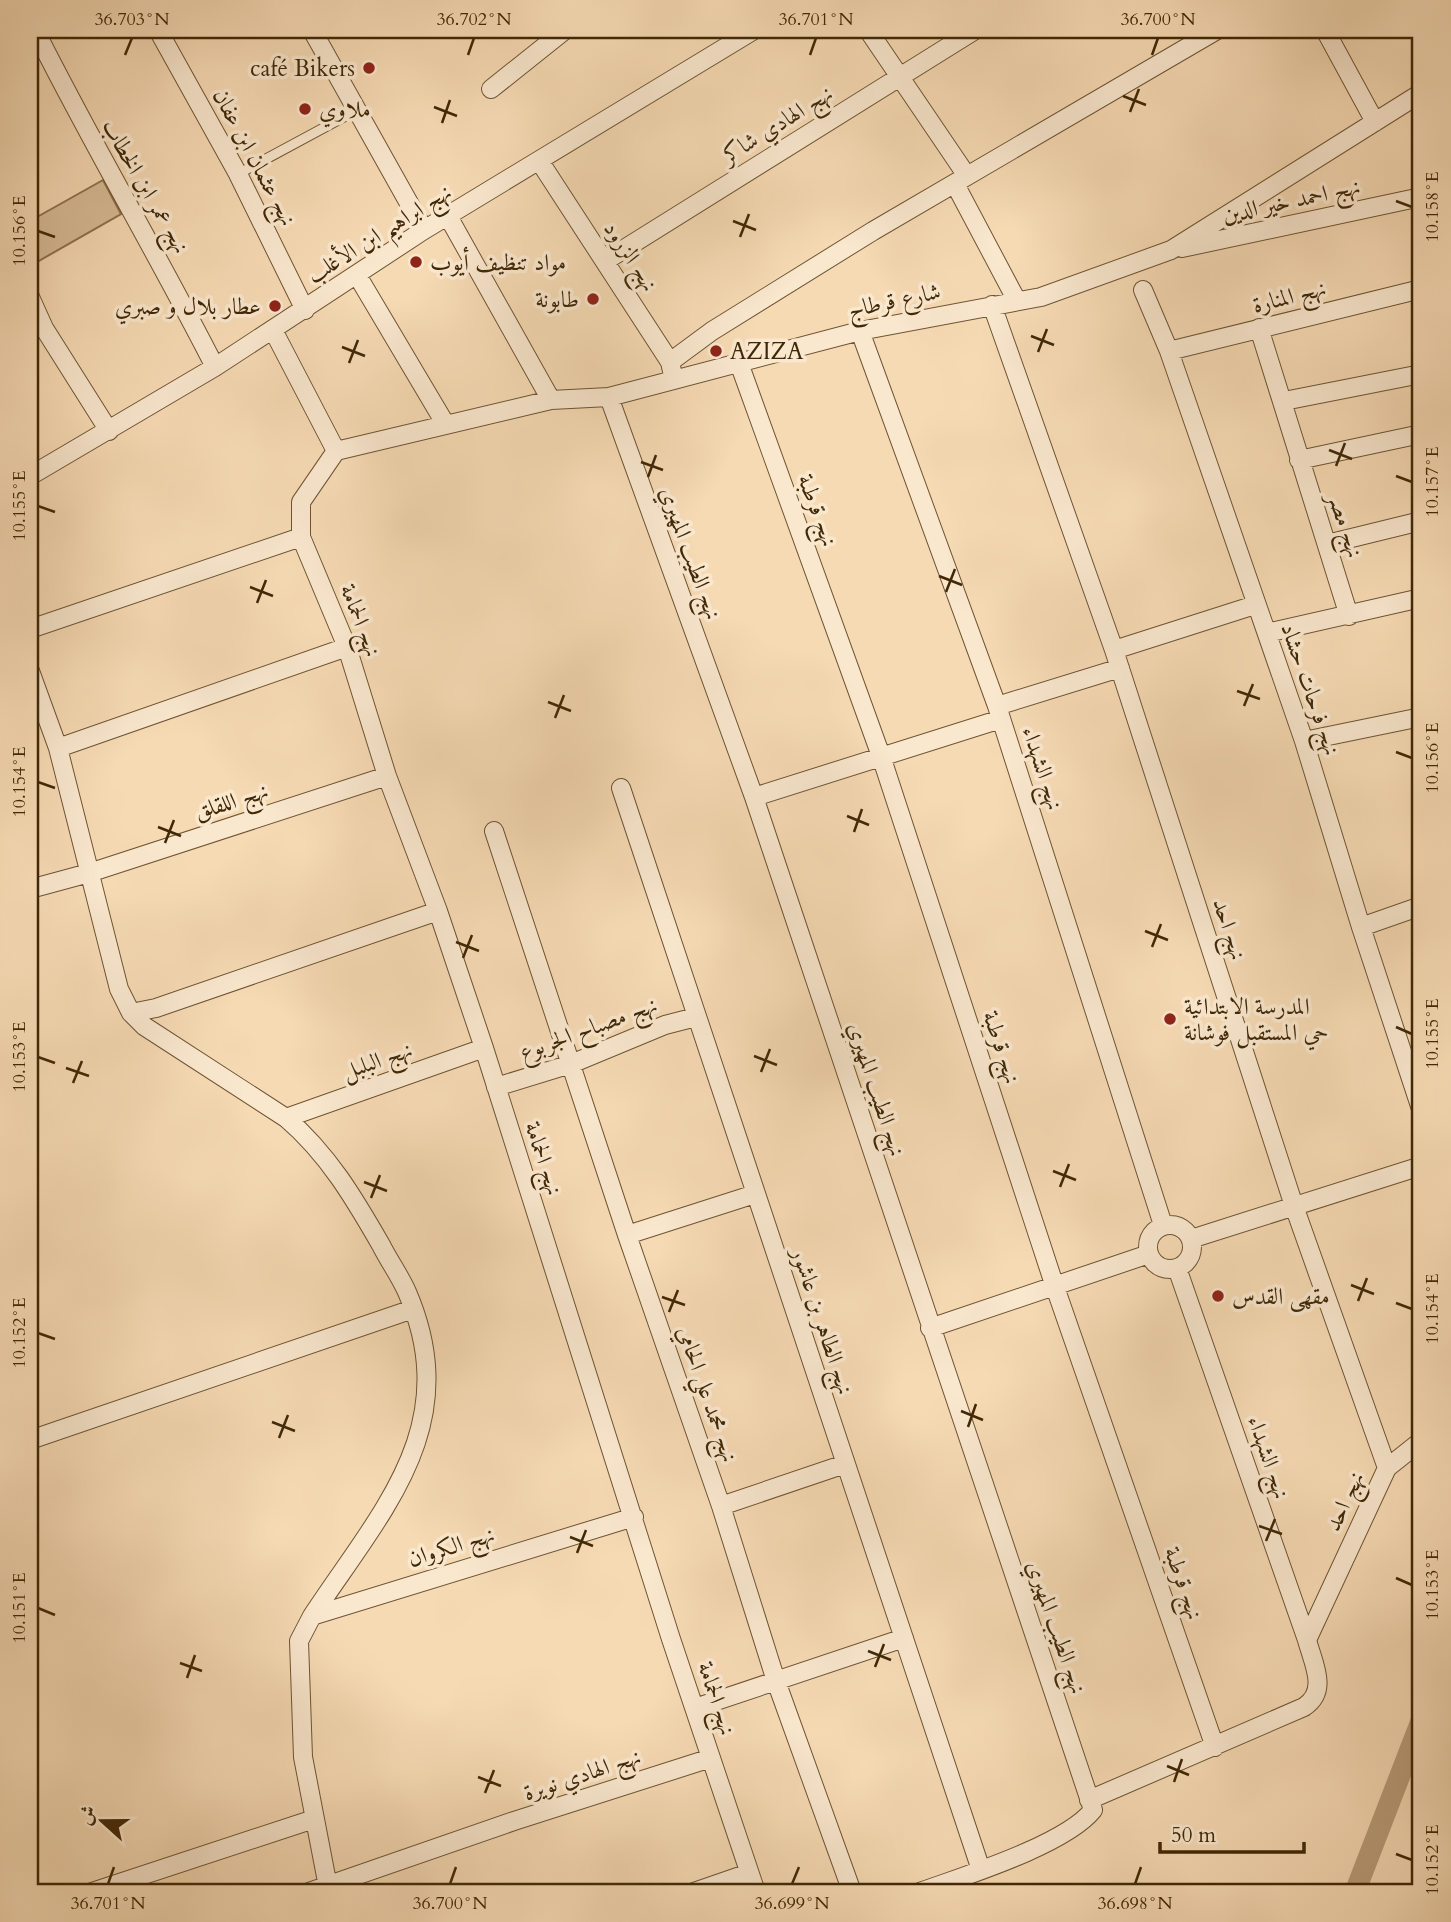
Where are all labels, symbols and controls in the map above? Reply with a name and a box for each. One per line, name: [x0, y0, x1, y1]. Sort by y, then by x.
text: 36.703°N: [94, 7, 170, 32]
text: 36.702°N: [436, 7, 512, 32]
text: 36.701°N: [778, 7, 854, 32]
text: 36.700°N: [1120, 7, 1196, 32]
place label: café Bikers: [250, 53, 355, 84]
marker: café Bikers: [361, 60, 377, 76]
street label: نهج الهادي شاكر: [714, 78, 841, 176]
street label: نهج عثمان ابن عفان: [201, 83, 304, 234]
place label: ملاوي: [319, 94, 371, 128]
marker: ملاوي: [297, 101, 313, 117]
street label: نهج عمر ابن الخطاب: [90, 113, 197, 262]
street label: نهج احمد خير الدين: [1219, 171, 1364, 235]
text: 10.158°E: [1420, 172, 1445, 243]
street label: نهج ابراهيم ابن الأغلب: [300, 176, 461, 296]
text: 10.156°E: [7, 196, 32, 267]
street label: نهج الزرود: [592, 215, 665, 300]
place label: مواد تنظيف أيوب: [430, 246, 566, 278]
marker: مواد تنظيف أيوب: [408, 254, 424, 270]
street label: نهج المنارة: [1249, 272, 1330, 325]
street label: شارع قرطاج: [845, 276, 944, 330]
place label: طابونة: [535, 284, 579, 315]
place label: عطار بلال و صبري: [115, 291, 261, 325]
marker: طابونة: [585, 291, 601, 307]
marker: عطار بلال و صبري: [267, 298, 283, 314]
place label: AZIZA: [730, 336, 804, 367]
marker: AZIZA: [708, 343, 724, 359]
text: 10.157°E: [1420, 447, 1445, 518]
street label: نهج قرطبة: [785, 470, 845, 552]
text: 10.155°E: [7, 471, 32, 542]
street label: نهج الطيب المهيري: [647, 482, 729, 626]
street label: نهج مصر: [1315, 487, 1371, 563]
street label: نهج الحمامة: [328, 579, 389, 663]
street label: نهج فرحات حشاد: [1269, 619, 1348, 761]
street label: نهج الشهداء: [1010, 722, 1071, 815]
text: 10.156°E: [1420, 723, 1445, 794]
text: 10.154°E: [7, 747, 32, 818]
street label: نهج اللقلق: [190, 775, 274, 833]
street label: نهج احد: [1200, 894, 1254, 965]
street label: نهج مصباح الجربوع: [515, 989, 663, 1073]
place label: المدرسة الابتدائية حي المستقبل فوشانة: [1184, 991, 1329, 1051]
text: 10.155°E: [1420, 999, 1445, 1070]
street label: نهج قرطبة: [970, 1007, 1028, 1089]
marker: المدرسة الابتدائية حي المستقبل فوشانة: [1162, 1011, 1178, 1027]
street label: نهج الطيب المهيري: [836, 1018, 913, 1162]
text: 10.153°E: [7, 1022, 32, 1093]
street label: نهج البلبل: [338, 1034, 418, 1092]
street label: نهج الحمامة: [512, 1117, 570, 1201]
street label: نهج الطاهر بن عاشور: [779, 1242, 861, 1400]
text: 10.154°E: [1420, 1274, 1445, 1345]
place label: مقهى القدس: [1232, 1281, 1330, 1312]
marker: مقهى القدس: [1210, 1288, 1226, 1304]
text: 10.152°E: [7, 1298, 32, 1369]
street label: نهج محمد علي الحامي: [663, 1322, 745, 1469]
street label: نهج الشهداء: [1235, 1411, 1297, 1505]
street label: نهج احد: [1317, 1466, 1376, 1538]
street label: نهج الكروان: [404, 1519, 500, 1579]
street label: نهج قرطبة: [1152, 1543, 1210, 1625]
text: 10.153°E: [1420, 1550, 1445, 1621]
street label: نهج الطيب المهيري: [1014, 1556, 1094, 1700]
text: 10.151°E: [7, 1573, 32, 1644]
street label: نهج الحمامة: [685, 1657, 743, 1741]
street label: نهج الهادي نويرة: [519, 1741, 646, 1813]
north arrow: [66, 1786, 136, 1856]
text: ش: [72, 1802, 103, 1829]
scale bar: [1160, 1810, 1304, 1854]
text: 50 m: [1171, 1821, 1216, 1850]
text: 10.152°E: [1420, 1825, 1445, 1896]
text: 36.701°N: [70, 1891, 146, 1916]
text: 36.700°N: [412, 1891, 488, 1916]
text: 36.699°N: [754, 1891, 830, 1916]
text: 36.698°N: [1097, 1891, 1173, 1916]

